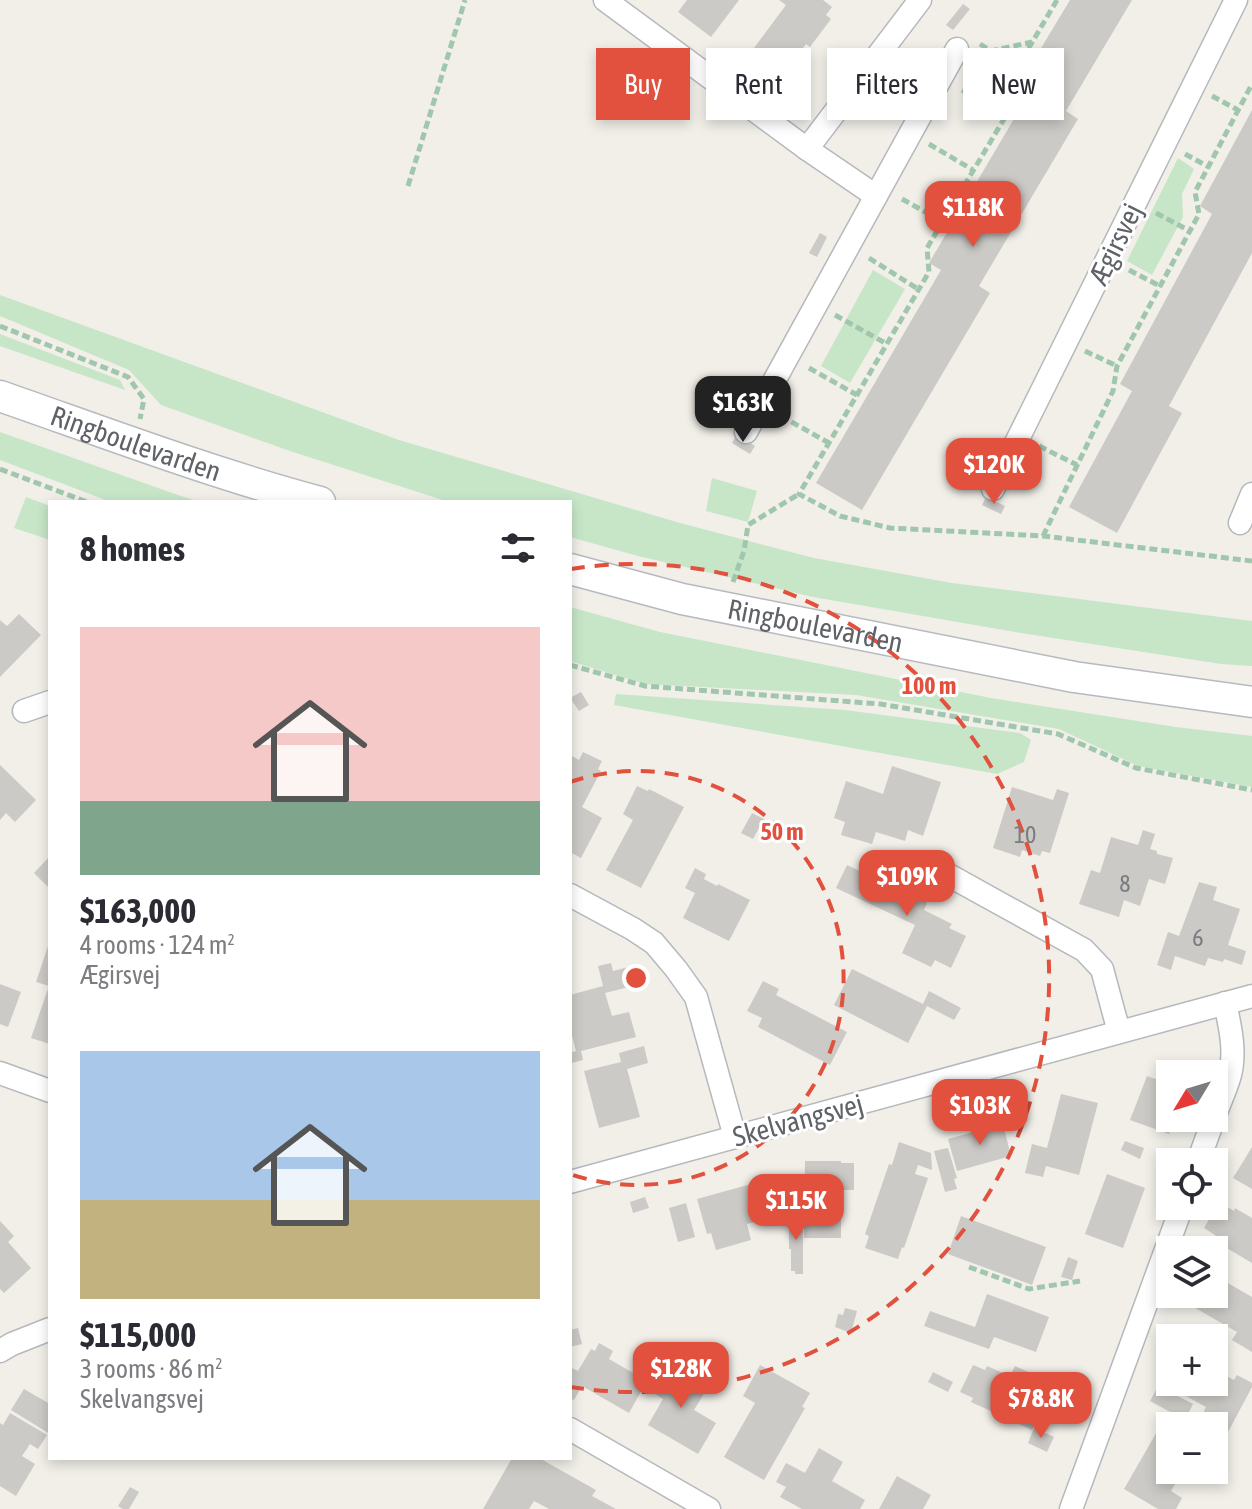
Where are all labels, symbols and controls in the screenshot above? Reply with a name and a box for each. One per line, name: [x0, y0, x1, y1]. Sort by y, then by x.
chip: Buy: [596, 48, 690, 120]
chip: Rent: [706, 48, 811, 120]
chip: Filters: [827, 48, 947, 120]
chip: New: [963, 48, 1064, 120]
pin: $118K: [917, 181, 1029, 249]
text: $118K: [943, 192, 1003, 222]
street label: Ægirsvej: [1082, 198, 1148, 290]
pin: $163K: [687, 376, 799, 444]
text: $163K: [713, 387, 773, 417]
street label: Ringboulevarden: [47, 399, 225, 488]
pin: $120K: [938, 438, 1050, 506]
text: $120K: [964, 449, 1024, 479]
icon: filters: [496, 526, 540, 570]
text: 8 homes: [80, 529, 185, 568]
street label: Ringboulevarden: [725, 593, 906, 659]
text: 100 m: [902, 672, 956, 699]
icon: home: [238, 679, 382, 823]
text: 50 m: [760, 818, 804, 845]
house number: 10: [1014, 821, 1036, 848]
pin: $109K: [851, 850, 963, 918]
text: $109K: [877, 861, 937, 891]
house number: 8: [1119, 870, 1131, 897]
text: $163,000: [80, 891, 196, 930]
house number: 6: [1192, 924, 1204, 951]
text: 4 rooms · 124 m²: [80, 930, 235, 960]
text: Ægirsvej: [80, 960, 160, 990]
centre of rings: [622, 964, 650, 992]
north arrow: [1156, 1060, 1228, 1132]
map controls: [1156, 1060, 1228, 1484]
pin: $103K: [924, 1079, 1036, 1147]
street label: Skelvangsvej: [729, 1087, 867, 1153]
text: $103K: [950, 1090, 1010, 1120]
icon: home: [238, 1103, 382, 1247]
button: locate: [1156, 1148, 1228, 1220]
pin: $115K: [740, 1174, 852, 1242]
text: $115K: [766, 1185, 826, 1215]
button: layers: [1156, 1236, 1228, 1308]
text: $115,000: [80, 1315, 196, 1354]
button: +: [1156, 1324, 1228, 1396]
pin: $128K: [625, 1342, 737, 1410]
text: $128K: [651, 1353, 711, 1383]
text: 3 rooms · 86 m²: [80, 1354, 222, 1384]
pin: $78.8K: [976, 1372, 1106, 1440]
text: $78.8K: [1009, 1383, 1073, 1413]
text: Skelvangsvej: [80, 1384, 204, 1414]
button: −: [1156, 1412, 1228, 1484]

